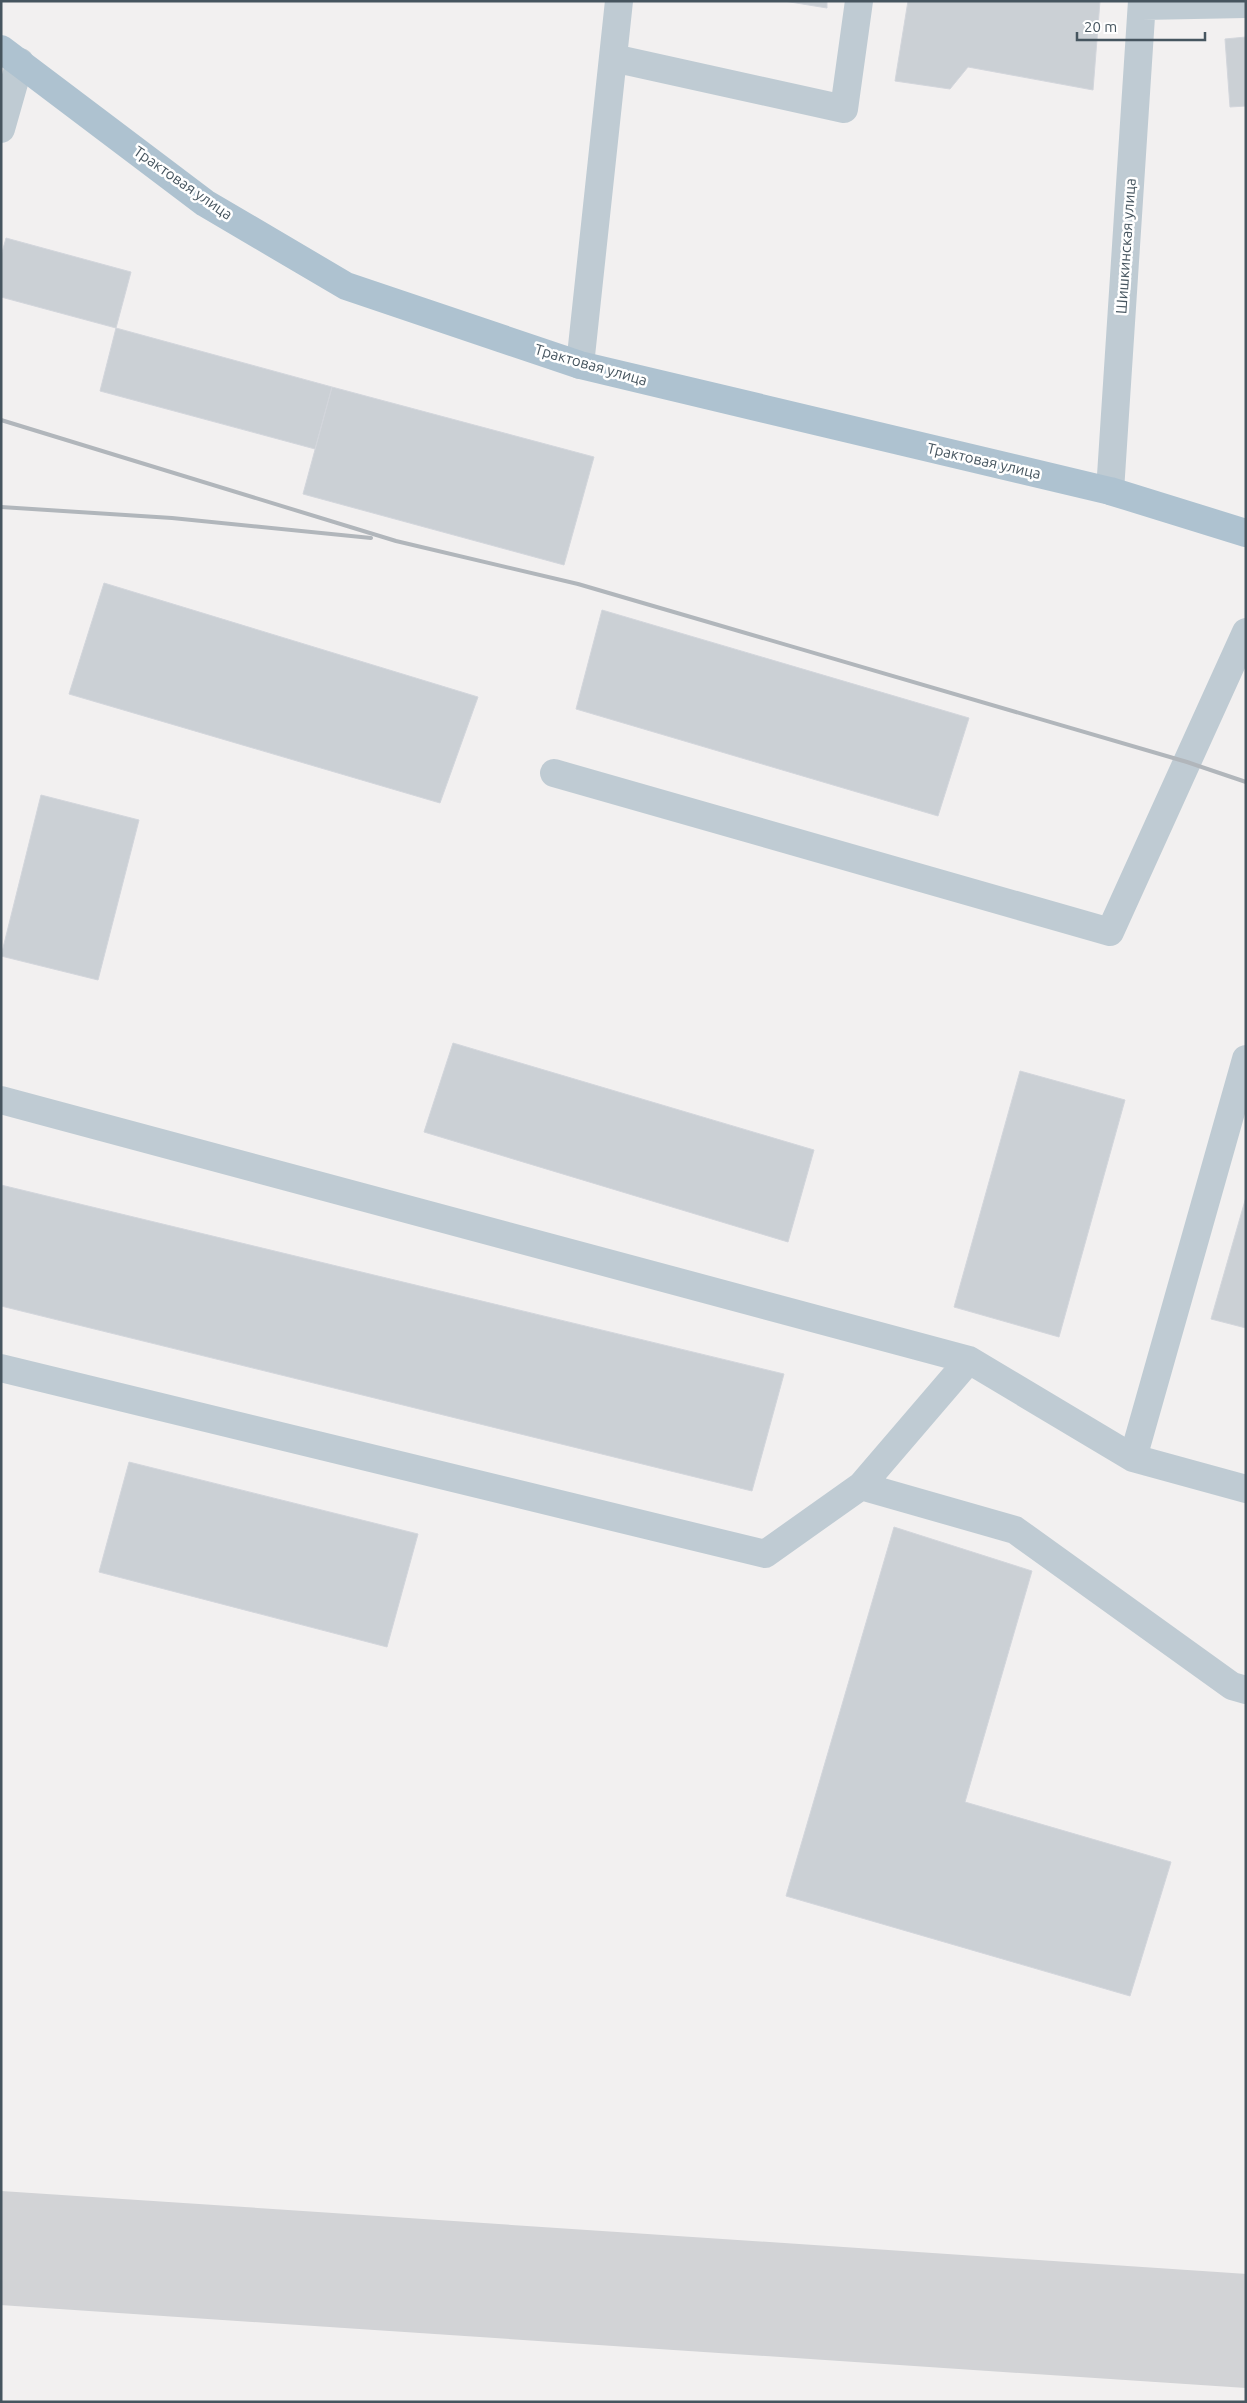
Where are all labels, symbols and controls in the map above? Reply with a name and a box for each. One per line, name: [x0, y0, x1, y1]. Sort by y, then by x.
scale bar: [1077, 10, 1204, 42]
text: 20 m: [1084, 18, 1117, 35]
street label: Трактовая улица: [131, 142, 236, 223]
street label: Шишкинская улица: [1112, 178, 1139, 314]
street label: Трактовая улица: [533, 340, 649, 389]
street label: Трактовая улица: [926, 439, 1043, 482]

